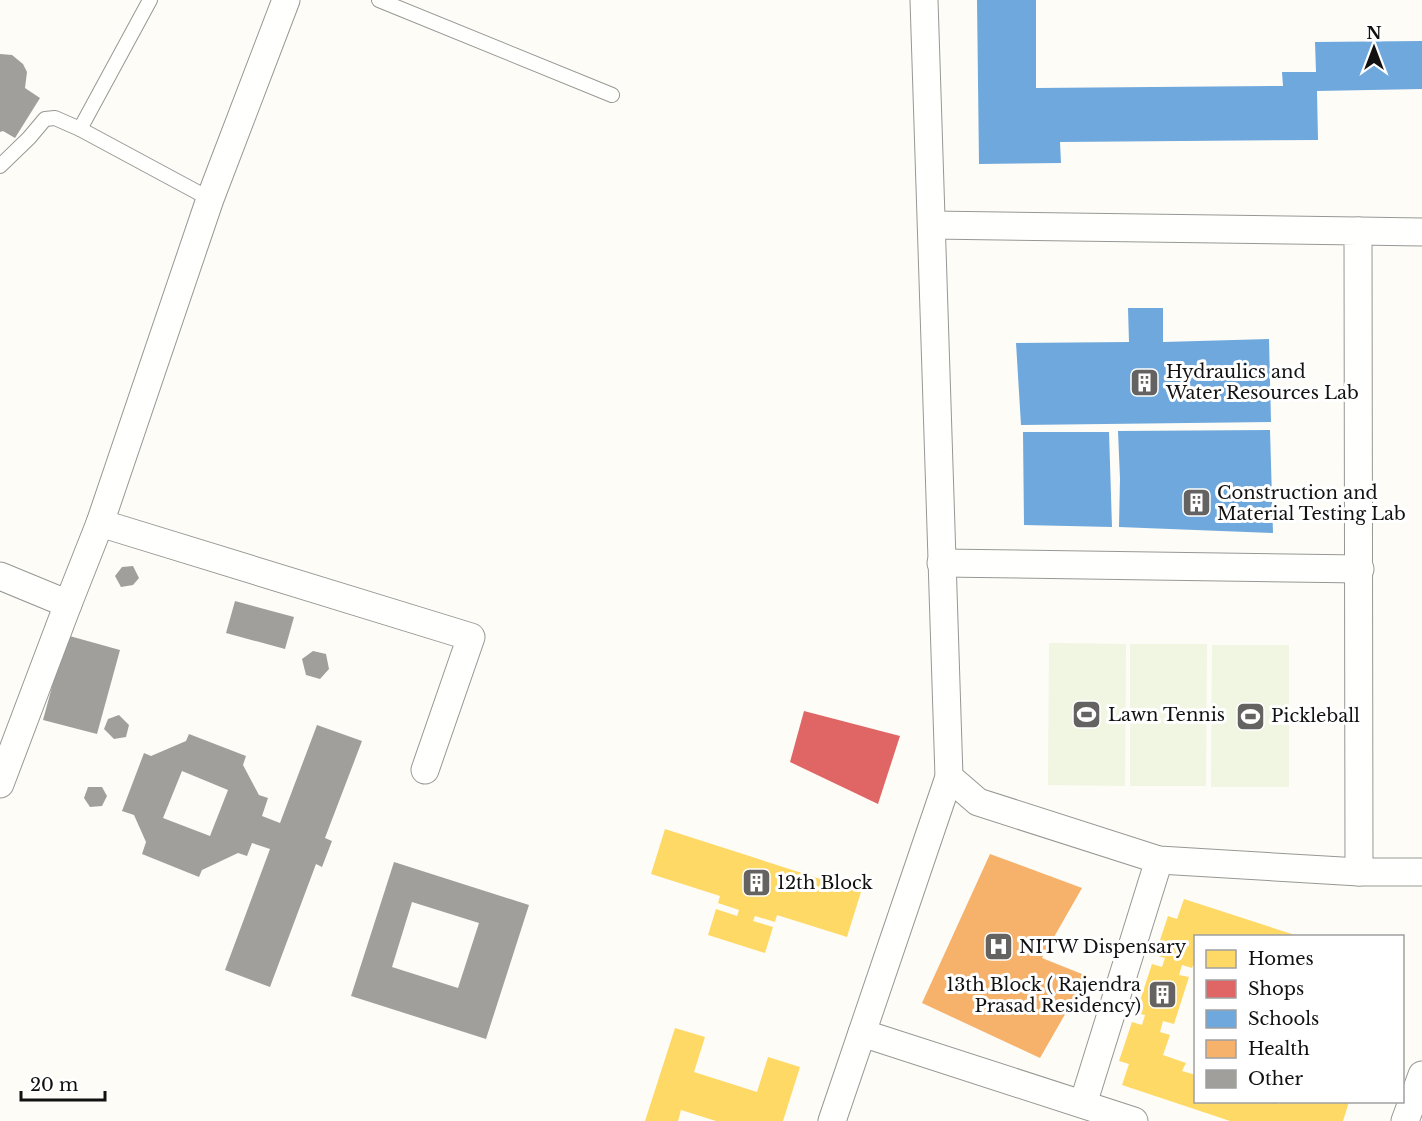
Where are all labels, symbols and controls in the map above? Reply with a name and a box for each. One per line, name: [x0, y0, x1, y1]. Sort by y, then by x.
north arrow: [1344, 18, 1404, 78]
text: N: [1366, 23, 1382, 43]
place label: Hydraulics and Water Resources Lab: [1165, 361, 1359, 404]
building icon: Hydraulics and Water Resources Lab: [1129, 366, 1161, 398]
place label: Construction and Material Testing Lab: [1217, 482, 1406, 525]
building icon: Construction and Material Testing Lab: [1180, 487, 1212, 519]
sports icon: Lawn Tennis: [1071, 699, 1103, 731]
sports icon: Pickleball: [1234, 700, 1266, 732]
place label: Lawn Tennis: [1108, 704, 1225, 726]
place label: Pickleball: [1271, 705, 1360, 727]
building icon: 12th Block: [740, 867, 772, 899]
place label: 12th Block: [777, 872, 873, 894]
hospital icon: NITW Dispensary: [982, 931, 1014, 963]
legend: [1194, 935, 1404, 1103]
place label: NITW Dispensary: [1019, 936, 1187, 958]
text: Homes: [1248, 948, 1314, 970]
place label: 13th Block ( Rajendra Prasad Residency): [946, 974, 1141, 1017]
text: Shops: [1248, 978, 1304, 1000]
building icon: 13th Block ( Rajendra Prasad Residency): [1146, 979, 1178, 1011]
text: Schools: [1248, 1008, 1319, 1030]
text: Health: [1248, 1038, 1310, 1060]
scale bar: [21, 1064, 105, 1102]
text: Other: [1248, 1068, 1304, 1090]
text: 20 m: [30, 1074, 78, 1096]

